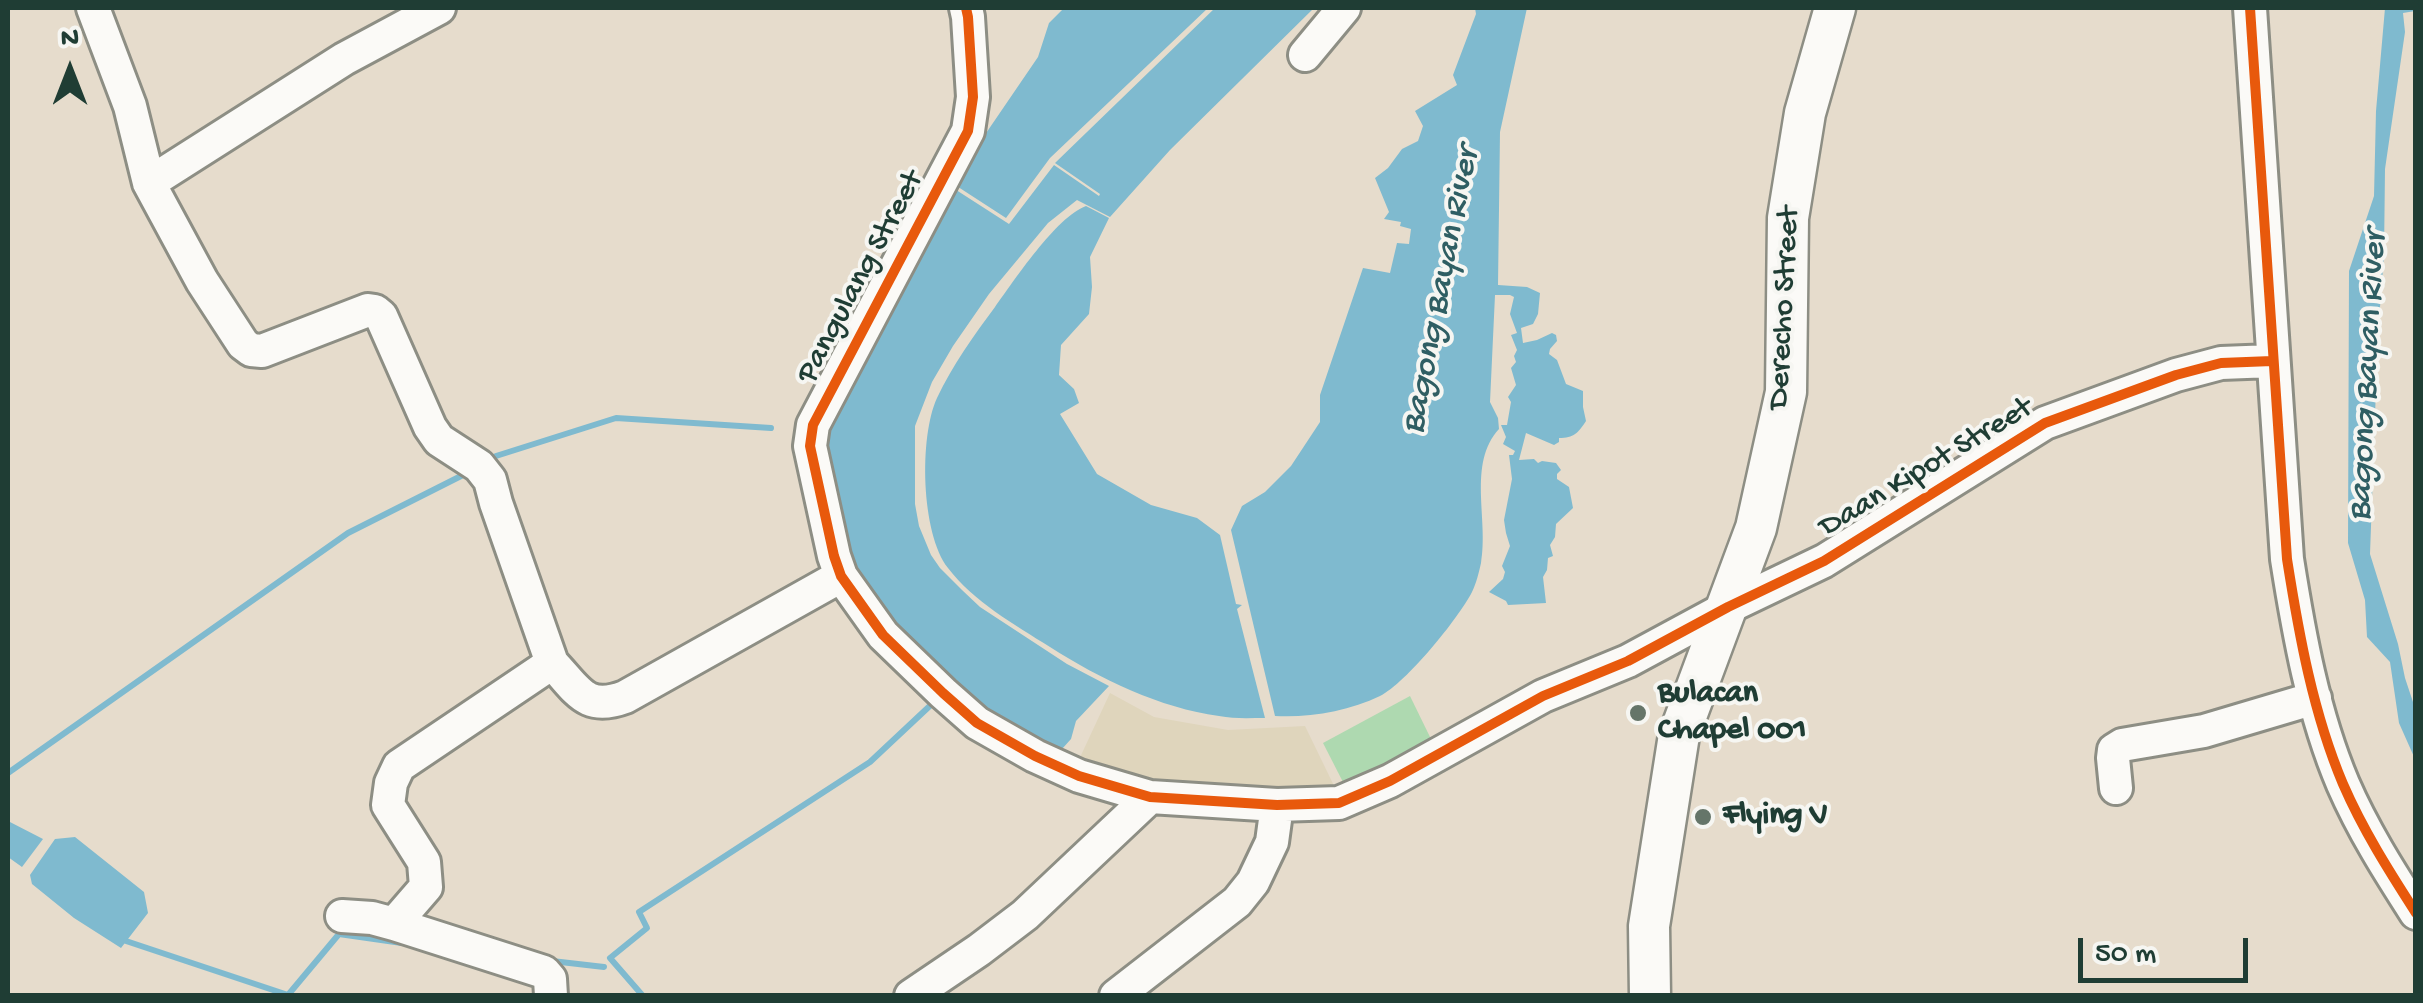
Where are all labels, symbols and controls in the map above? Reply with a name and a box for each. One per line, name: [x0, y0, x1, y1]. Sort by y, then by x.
north arrow: [20, 20, 120, 120]
text: N: [61, 23, 79, 56]
water label: Bagong Bayan River: [1395, 144, 1491, 438]
street label: Pangulang Street: [790, 165, 934, 391]
street label: Derecho Street: [1762, 206, 1810, 410]
water label: Bagong Bayan River: [2341, 230, 2399, 522]
street label: Daan Kipot Street: [1813, 390, 2041, 548]
place label: Bulacan Chapel 001: [1658, 676, 1806, 751]
marker: Bulacan Chapel 001: [1627, 702, 1649, 724]
place label: Flying V: [1723, 798, 1828, 836]
marker: Flying V: [1692, 806, 1714, 828]
scale bar: [2083, 918, 2253, 980]
text: 50 m: [2095, 938, 2156, 973]

